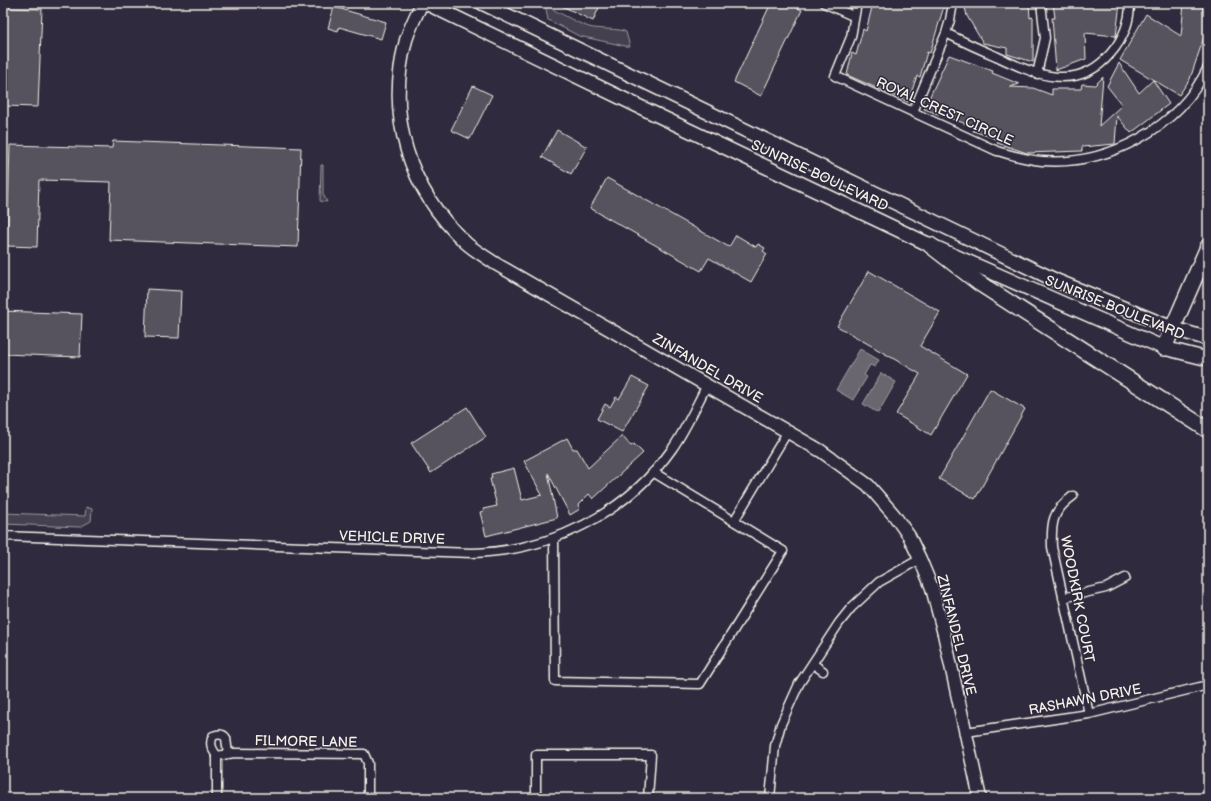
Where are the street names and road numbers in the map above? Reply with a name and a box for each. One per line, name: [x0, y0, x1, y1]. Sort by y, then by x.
street label: ROYAL CREST CIRCLE: [874, 74, 1016, 149]
street label: SUNRISE BOULEVARD: [749, 136, 891, 215]
street label: SUNRISE BOULEVARD: [1043, 272, 1187, 343]
street label: ZINFANDEL DRIVE: [649, 330, 766, 407]
street label: VEHICLE DRIVE: [339, 527, 445, 548]
street label: WOODKIRK COURT: [1057, 534, 1098, 665]
street label: ZINFANDEL DRIVE: [933, 572, 980, 697]
street label: RASHAWN DRIVE: [1027, 680, 1143, 719]
street label: FILMORE LANE: [254, 732, 358, 751]

